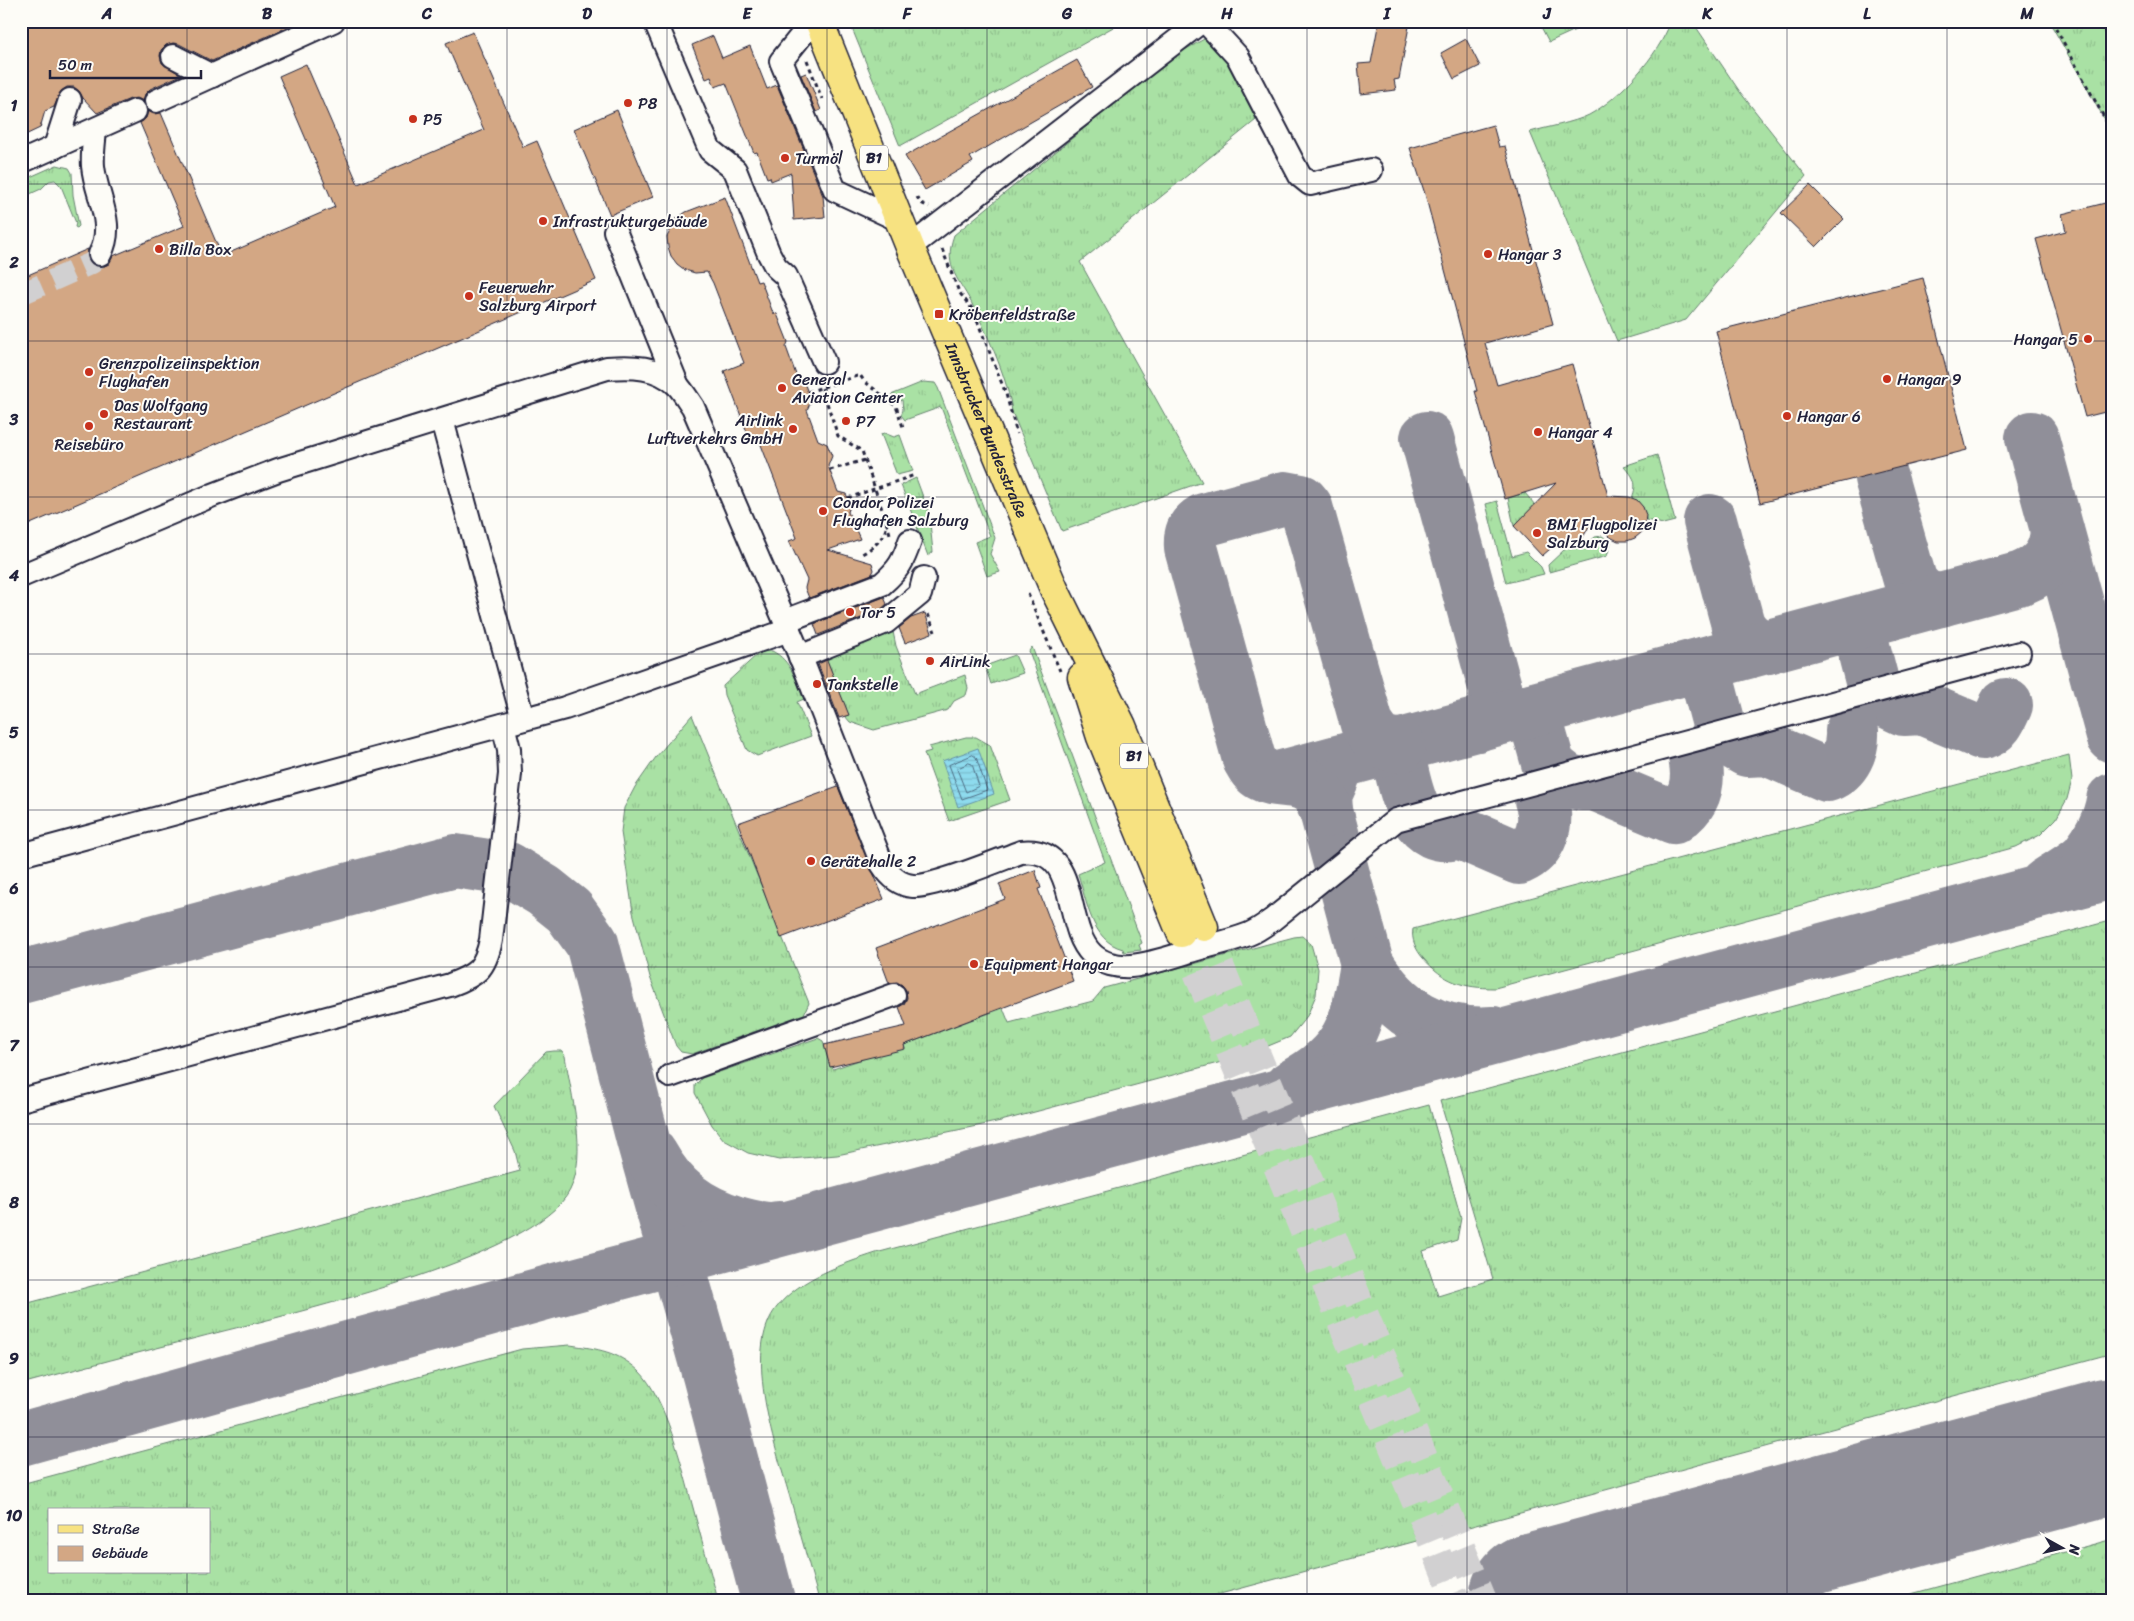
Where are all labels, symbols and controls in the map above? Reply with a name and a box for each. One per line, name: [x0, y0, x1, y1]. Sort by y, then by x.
text: A: [101, 0, 112, 28]
text: B: [262, 0, 273, 28]
text: C: [421, 0, 433, 28]
text: D: [582, 0, 592, 28]
text: E: [743, 0, 753, 28]
text: F: [902, 0, 913, 28]
text: G: [1061, 0, 1073, 28]
text: H: [1220, 0, 1233, 28]
text: I: [1383, 0, 1392, 28]
text: J: [1542, 0, 1552, 28]
text: K: [1701, 0, 1713, 28]
text: L: [1863, 0, 1871, 28]
text: M: [2019, 0, 2034, 28]
scale bar: [50, 48, 201, 80]
text: 50 m: [58, 52, 93, 78]
place label: P8: [638, 89, 658, 118]
text: 1: [11, 91, 18, 120]
marker: P8: [622, 97, 634, 109]
place label: P5: [423, 105, 443, 134]
marker: P5: [407, 113, 419, 125]
place label: Turmöl: [795, 144, 843, 173]
road number: B1: [860, 146, 888, 170]
marker: Turmöl: [779, 152, 791, 164]
place label: Infrastrukturgebäude: [552, 207, 707, 236]
marker: Infrastrukturgebäude: [537, 215, 549, 227]
place label: Billa Box: [169, 235, 232, 264]
place label: Hangar 3: [1498, 240, 1562, 269]
marker: Billa Box: [153, 243, 165, 255]
text: 2: [8, 248, 19, 277]
marker: Hangar 3: [1482, 248, 1494, 260]
place label: Feuerwehr Salzburg Airport: [479, 273, 597, 320]
marker: Feuerwehr Salzburg Airport: [463, 290, 475, 302]
place label: Kröbenfeldstraße: [949, 300, 1075, 329]
marker: Kröbenfeldstraße: [933, 308, 945, 320]
place label: Hangar 5: [2013, 325, 2078, 354]
marker: Hangar 5: [2082, 333, 2094, 345]
street label: Innsbrucker Bundesstraße: [937, 337, 1037, 522]
place label: Grenzpolizeiinspektion Flughafen: [99, 349, 260, 396]
place label: General Aviation Center: [791, 365, 904, 412]
place label: Hangar 9: [1897, 365, 1962, 394]
marker: Grenzpolizeiinspektion Flughafen: [83, 366, 95, 378]
marker: Hangar 9: [1881, 373, 1893, 385]
marker: General Aviation Center: [776, 382, 788, 394]
place label: Das Wolfgang Restaurant: [114, 391, 208, 438]
place label: Hangar 6: [1797, 402, 1861, 431]
text: 3: [9, 405, 19, 434]
place label: Airlink Luftverkehrs GmbH: [647, 406, 784, 453]
place label: P7: [856, 407, 876, 436]
marker: Das Wolfgang Restaurant: [98, 408, 110, 420]
marker: Hangar 6: [1781, 410, 1793, 422]
marker: P7: [840, 415, 852, 427]
place label: Hangar 4: [1548, 418, 1613, 447]
marker: Reisebüro: [83, 420, 95, 432]
marker: Airlink Luftverkehrs GmbH: [787, 423, 799, 435]
marker: Hangar 4: [1532, 426, 1544, 438]
place label: Reisebüro: [54, 430, 124, 459]
place label: Condor Polizei Flughafen Salzburg: [833, 488, 969, 535]
marker: Condor Polizei Flughafen Salzburg: [817, 505, 829, 517]
place label: BMI Flugpolizei Salzburg: [1547, 510, 1658, 557]
marker: BMI Flugpolizei Salzburg: [1531, 527, 1543, 539]
text: 4: [8, 561, 19, 590]
place label: Tor 5: [860, 598, 896, 627]
marker: Tor 5: [844, 606, 856, 618]
place label: AirLink: [939, 647, 990, 676]
marker: AirLink: [924, 655, 936, 667]
place label: Tankstelle: [827, 670, 899, 699]
marker: Tankstelle: [811, 678, 823, 690]
text: 5: [9, 718, 19, 747]
road number: B1: [1120, 744, 1148, 768]
place label: Gerätehalle 2: [821, 847, 916, 876]
marker: Gerätehalle 2: [805, 855, 817, 867]
text: 6: [8, 874, 19, 903]
place label: Equipment Hangar: [984, 950, 1114, 979]
marker: Equipment Hangar: [968, 958, 980, 970]
text: 7: [9, 1031, 20, 1060]
text: 8: [8, 1188, 19, 1217]
text: 9: [9, 1344, 19, 1373]
text: 10: [6, 1501, 22, 1530]
legend: [48, 1508, 210, 1574]
text: Straße: [92, 1516, 140, 1542]
north arrow: [2036, 1524, 2086, 1574]
text: Gebäude: [92, 1540, 148, 1566]
text: N: [2061, 1542, 2088, 1557]

